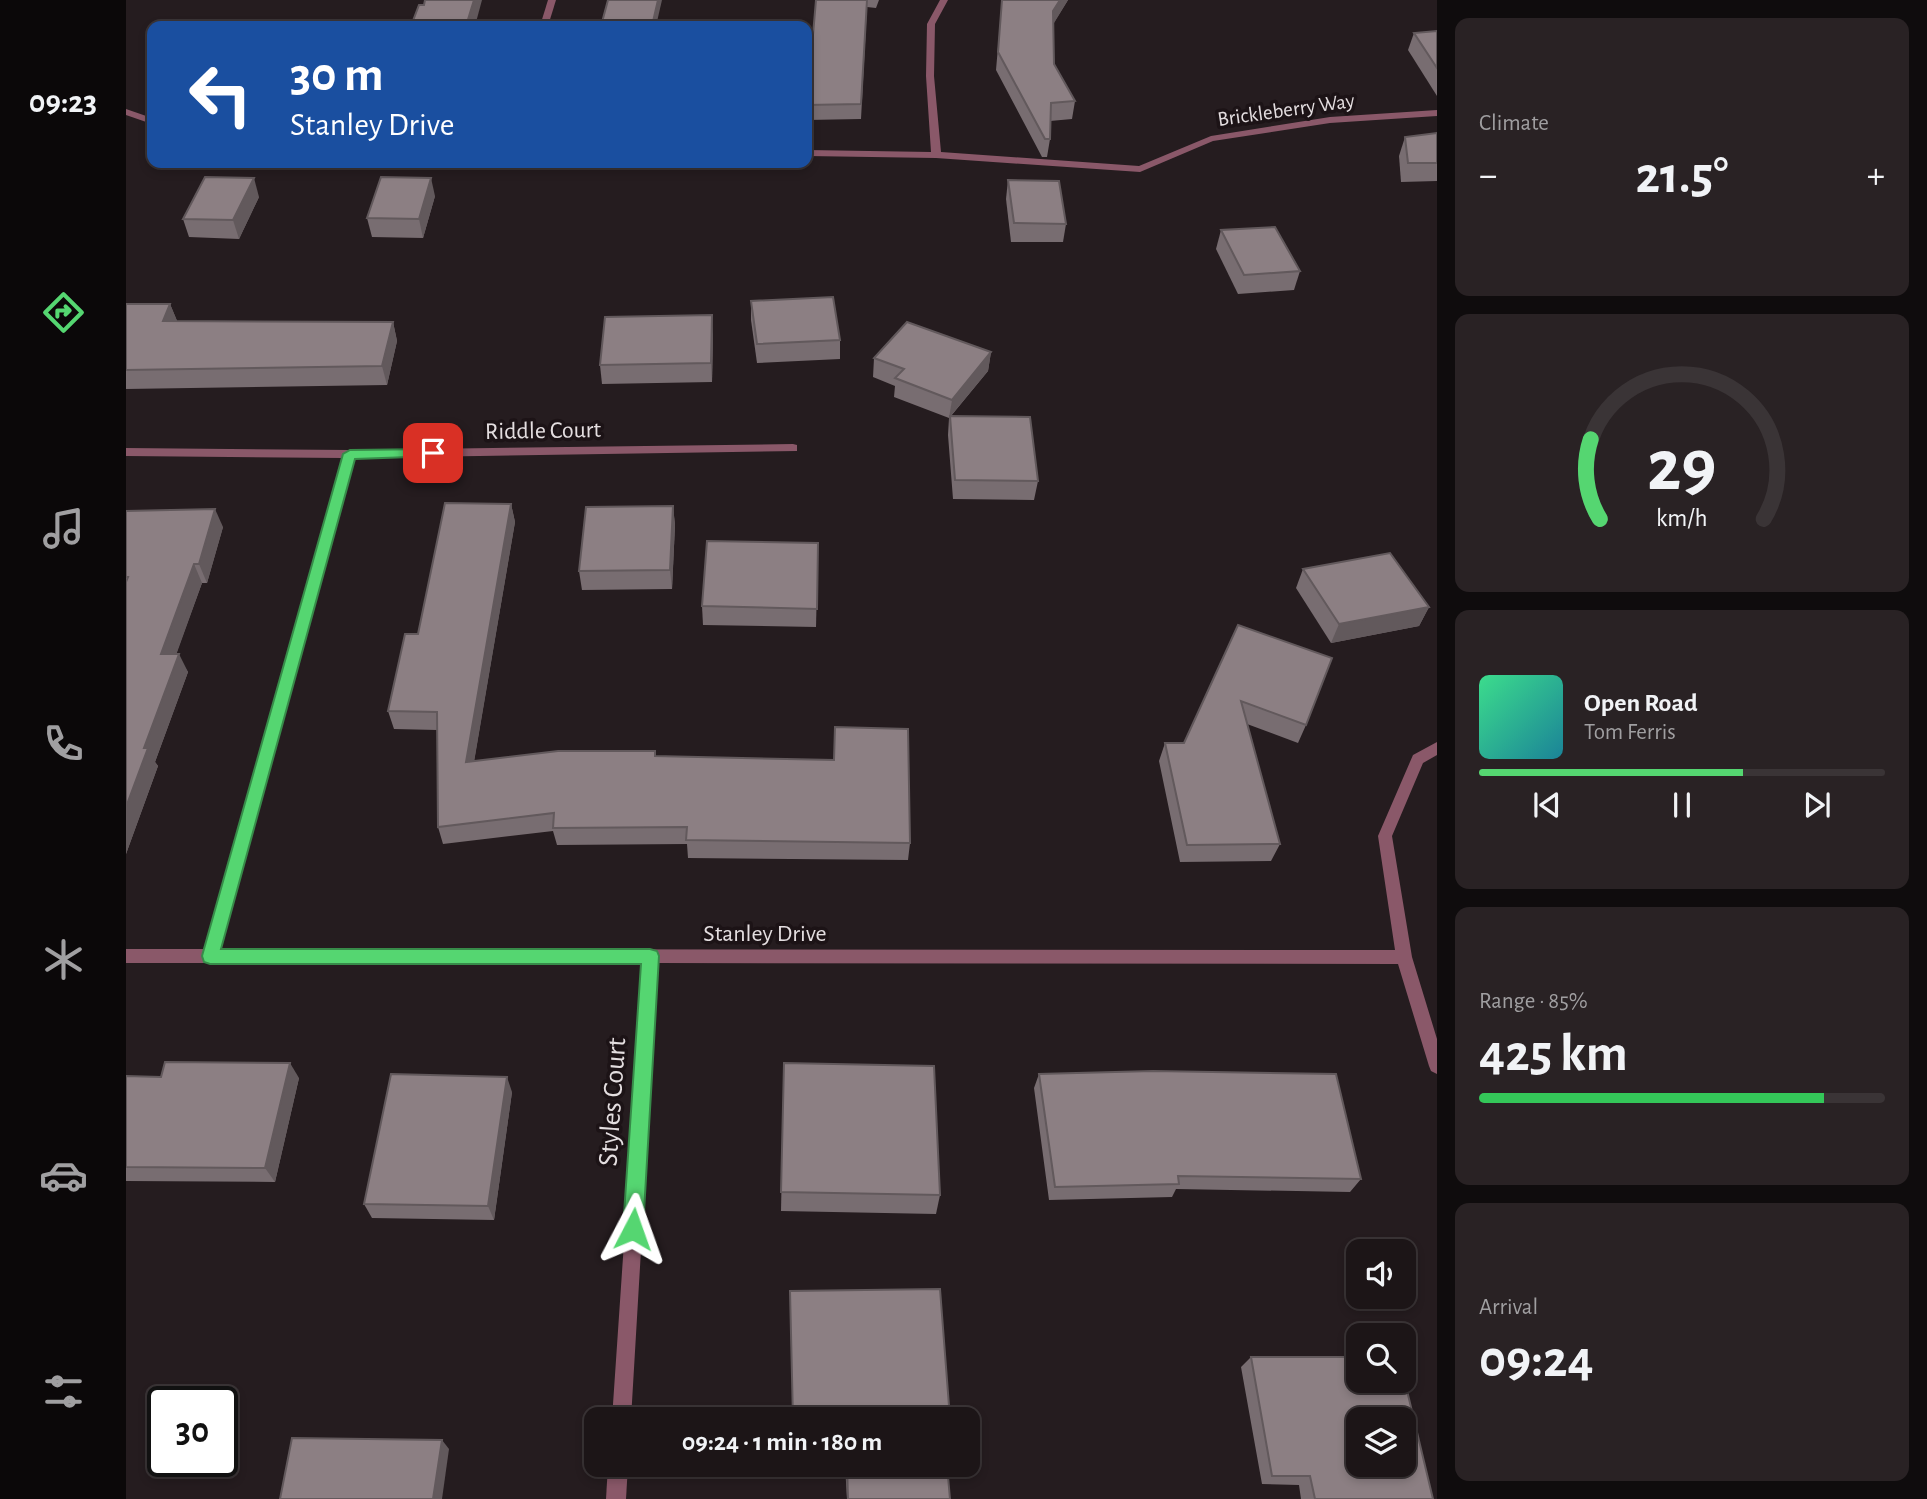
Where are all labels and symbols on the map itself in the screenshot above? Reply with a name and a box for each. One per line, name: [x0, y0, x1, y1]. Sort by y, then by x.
street label: Brickleberry Way: [1216, 90, 1356, 130]
street label: Riddle Court: [485, 418, 602, 444]
pin: [403, 423, 463, 483]
street label: Stanley Drive: [703, 922, 827, 946]
street label: Styles Court: [595, 1037, 631, 1167]
position arrow: [596, 1192, 670, 1266]
speed limit sign: 30: [147, 1386, 238, 1477]

